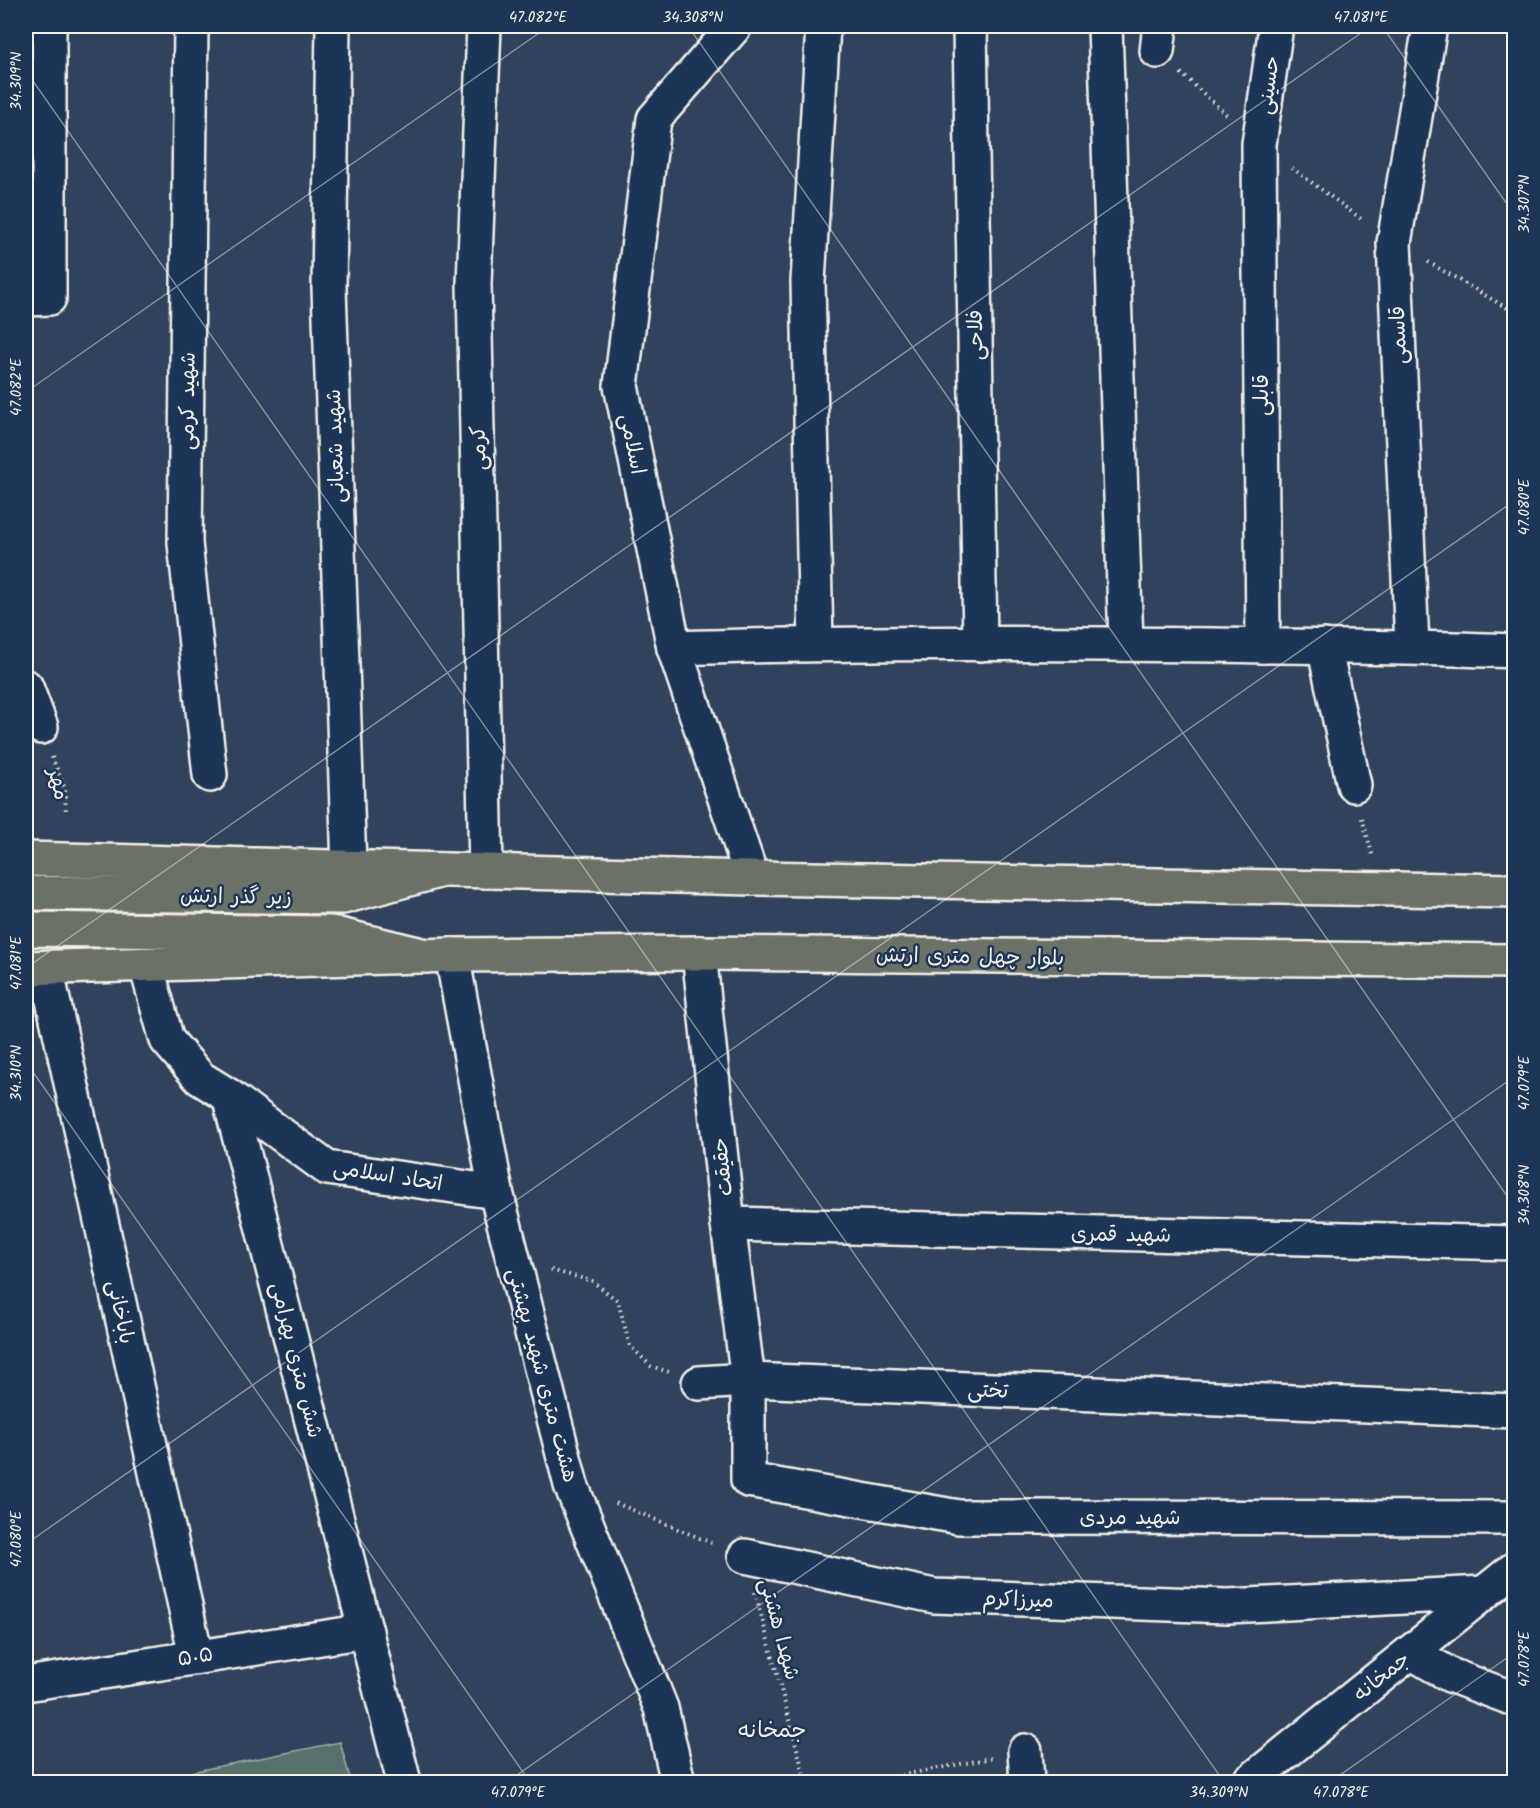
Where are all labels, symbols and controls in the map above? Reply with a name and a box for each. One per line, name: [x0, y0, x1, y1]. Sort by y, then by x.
text: 47.082°E: [509, 6, 568, 30]
text: 34.308°N: [663, 6, 723, 30]
text: 47.081°E: [1334, 6, 1389, 30]
text: 34.309°N: [5, 51, 29, 111]
street label: حسینی: [1249, 54, 1290, 117]
text: 34.307°N: [1513, 175, 1537, 233]
street label: قاسمی: [1382, 305, 1417, 365]
street label: فلاحی: [960, 309, 993, 361]
street label: شهید کرمی: [171, 352, 206, 450]
text: 47.082°E: [5, 357, 29, 416]
street label: قابلی: [1246, 374, 1279, 416]
street label: شهید شعبانی: [318, 388, 355, 503]
street label: اسلامی: [609, 411, 654, 477]
street label: کرمی: [463, 425, 496, 471]
text: 47.080°E: [1513, 477, 1537, 535]
street label: مهر: [37, 763, 77, 804]
street label: زیر گذر ارتش: [180, 880, 292, 915]
text: 47.081°E: [5, 935, 29, 990]
street label: بلوار چهل متری ارتش: [875, 939, 1065, 976]
text: 34.310°N: [5, 1045, 29, 1101]
text: 47.079°E: [1513, 1055, 1537, 1110]
street label: حقیقت: [704, 1136, 743, 1198]
street label: اتحاد اسلامی: [331, 1152, 445, 1201]
text: 34.308°N: [1513, 1165, 1537, 1225]
street label: شهید قمری: [1071, 1218, 1171, 1253]
street label: هشت متری شهید بهشتی: [497, 1264, 586, 1486]
street label: باباخانی: [97, 1277, 142, 1347]
street label: شش متری بهرامی: [260, 1279, 331, 1442]
street label: تختی: [967, 1374, 1010, 1409]
street label: شهید مردی: [1080, 1502, 1180, 1535]
text: 47.080°E: [5, 1509, 29, 1567]
street label: شهدا هشتی: [749, 1575, 808, 1684]
street label: میرزاکرم: [982, 1583, 1054, 1618]
text: 47.078°E: [1513, 1630, 1537, 1687]
street label: ۵۰۵: [175, 1638, 215, 1677]
street label: جمخانه: [1346, 1644, 1418, 1711]
district label: جمخانه: [738, 1714, 806, 1749]
text: 47.079°E: [491, 1781, 546, 1805]
text: 34.309°N: [1189, 1781, 1249, 1805]
text: 47.078°E: [1313, 1781, 1370, 1805]

